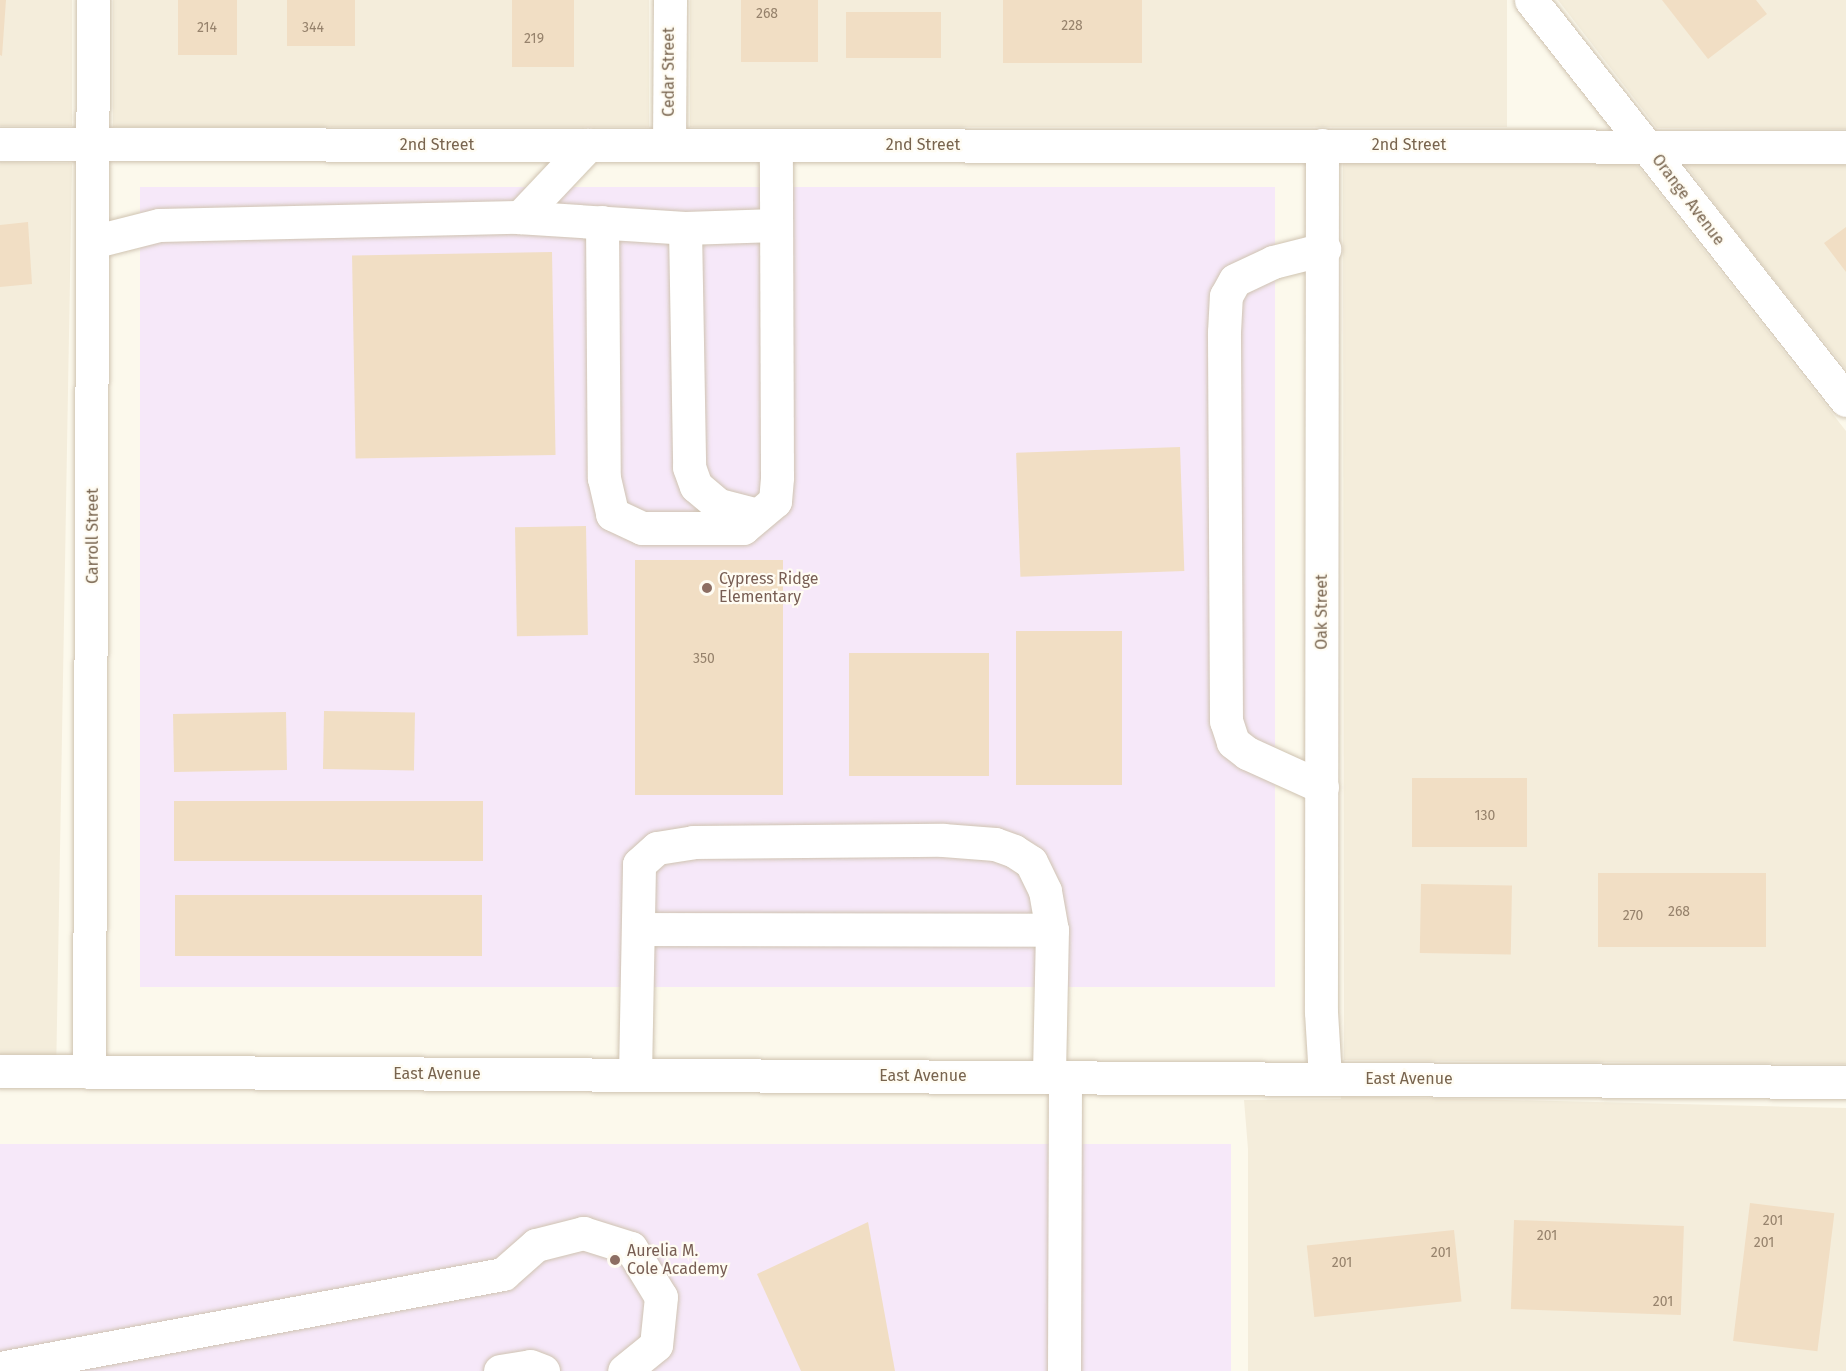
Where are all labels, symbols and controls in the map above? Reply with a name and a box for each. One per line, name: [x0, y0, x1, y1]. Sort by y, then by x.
house number: 268: [756, 6, 778, 22]
house number: 228: [1061, 18, 1083, 34]
house number: 214: [197, 20, 217, 36]
house number: 344: [302, 20, 324, 36]
street label: Cedar Street: [659, 27, 679, 117]
house number: 219: [524, 31, 544, 47]
street label: 2nd Street: [400, 135, 474, 155]
street label: 2nd Street: [886, 135, 960, 155]
street label: 2nd Street: [1372, 135, 1446, 155]
street label: Orange Avenue: [1648, 151, 1728, 249]
street label: Carroll Street: [83, 488, 103, 584]
place label: Cypress Ridge Elementary: [719, 569, 819, 607]
street label: Oak Street: [1312, 574, 1332, 650]
marker: Cypress Ridge Elementary: [700, 581, 714, 595]
house number: 350: [693, 651, 715, 667]
house number: 130: [1475, 808, 1495, 824]
house number: 268: [1668, 904, 1690, 920]
house number: 270: [1623, 908, 1643, 924]
street label: East Avenue: [393, 1064, 481, 1084]
street label: East Avenue: [879, 1066, 967, 1086]
street label: East Avenue: [1365, 1069, 1453, 1089]
house number: 201: [1763, 1213, 1783, 1229]
house number: 201: [1537, 1228, 1557, 1244]
house number: 201: [1754, 1235, 1774, 1251]
place label: Aurelia M. Cole Academy: [627, 1241, 728, 1279]
house number: 201: [1431, 1245, 1451, 1261]
marker: Aurelia M. Cole Academy: [608, 1253, 622, 1267]
house number: 201: [1332, 1255, 1352, 1271]
house number: 201: [1653, 1294, 1673, 1310]

